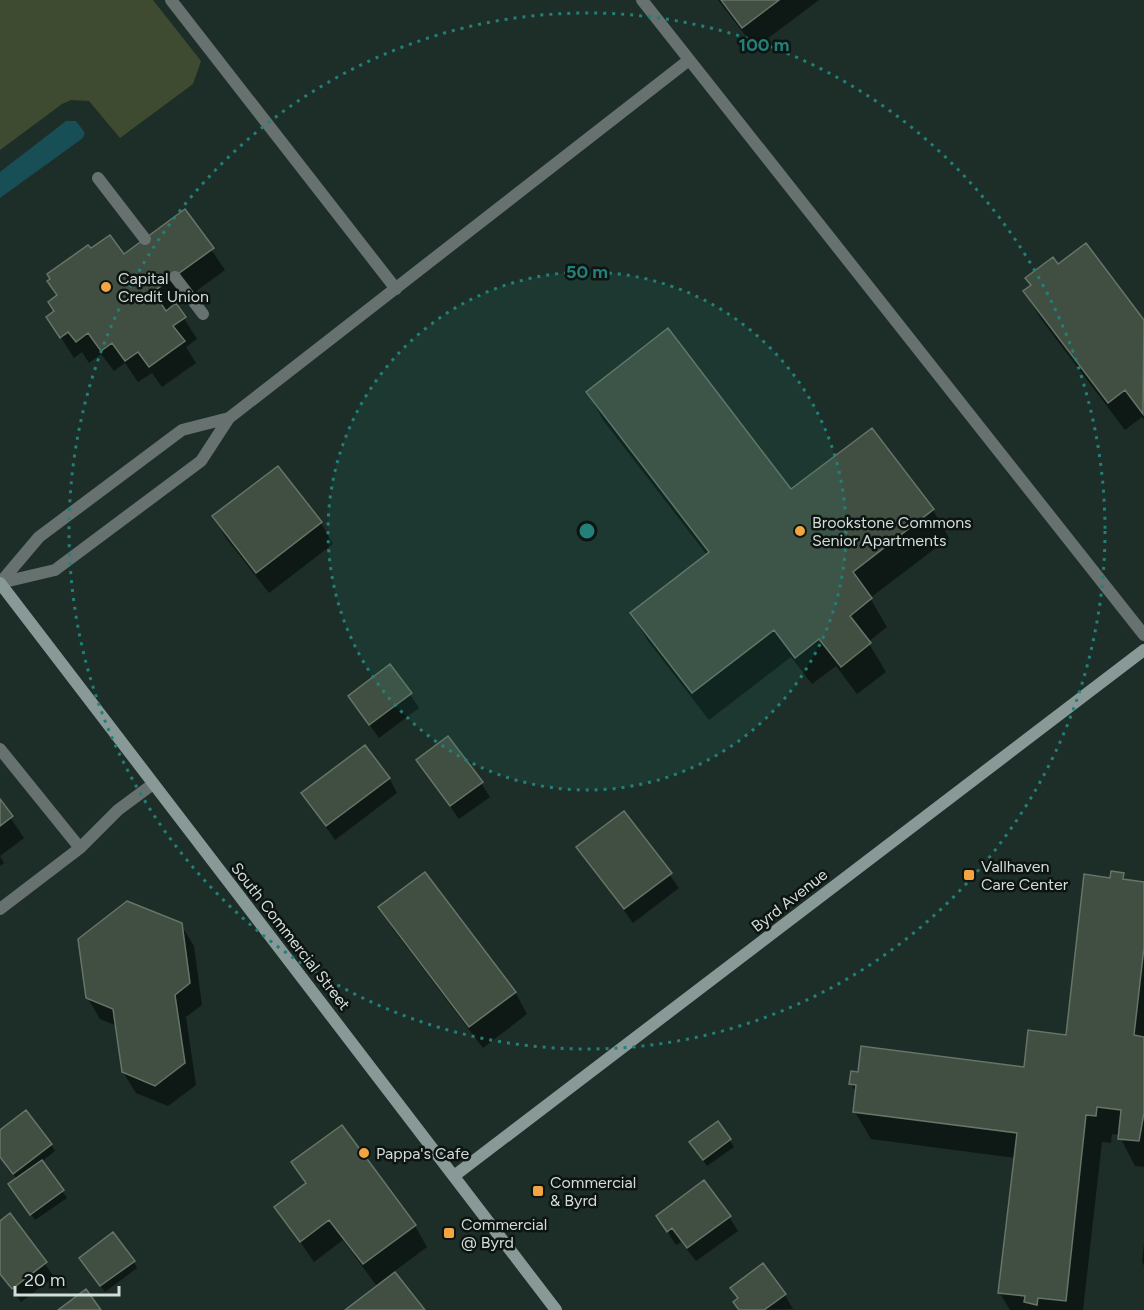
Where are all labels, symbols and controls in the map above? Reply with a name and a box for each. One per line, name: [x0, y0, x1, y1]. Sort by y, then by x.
text: 100 m: [739, 34, 789, 56]
text: 50 m: [566, 261, 608, 283]
place label: Capital Credit Union: [118, 269, 209, 306]
marker: Capital Credit Union: [99, 280, 113, 294]
place label: Brookstone Commons Senior Apartments: [812, 513, 972, 550]
centre of rings: [577, 521, 597, 541]
marker: Brookstone Commons Senior Apartments: [793, 524, 807, 538]
place label: Vallhaven Care Center: [981, 857, 1069, 894]
street label: South Commercial Street: [227, 859, 354, 1014]
street label: Byrd Avenue: [748, 865, 831, 936]
marker: Vallhaven Care Center: [962, 868, 976, 882]
place label: Pappa's Cafe: [376, 1144, 469, 1163]
marker: Pappa's Cafe: [357, 1146, 371, 1160]
place label: Commercial & Byrd: [550, 1173, 636, 1210]
marker: Commercial & Byrd: [531, 1184, 545, 1198]
place label: Commercial @ Byrd: [461, 1215, 547, 1252]
marker: Commercial @ Byrd: [442, 1226, 456, 1240]
scale bar: [15, 1259, 118, 1297]
text: 20 m: [24, 1269, 65, 1291]

